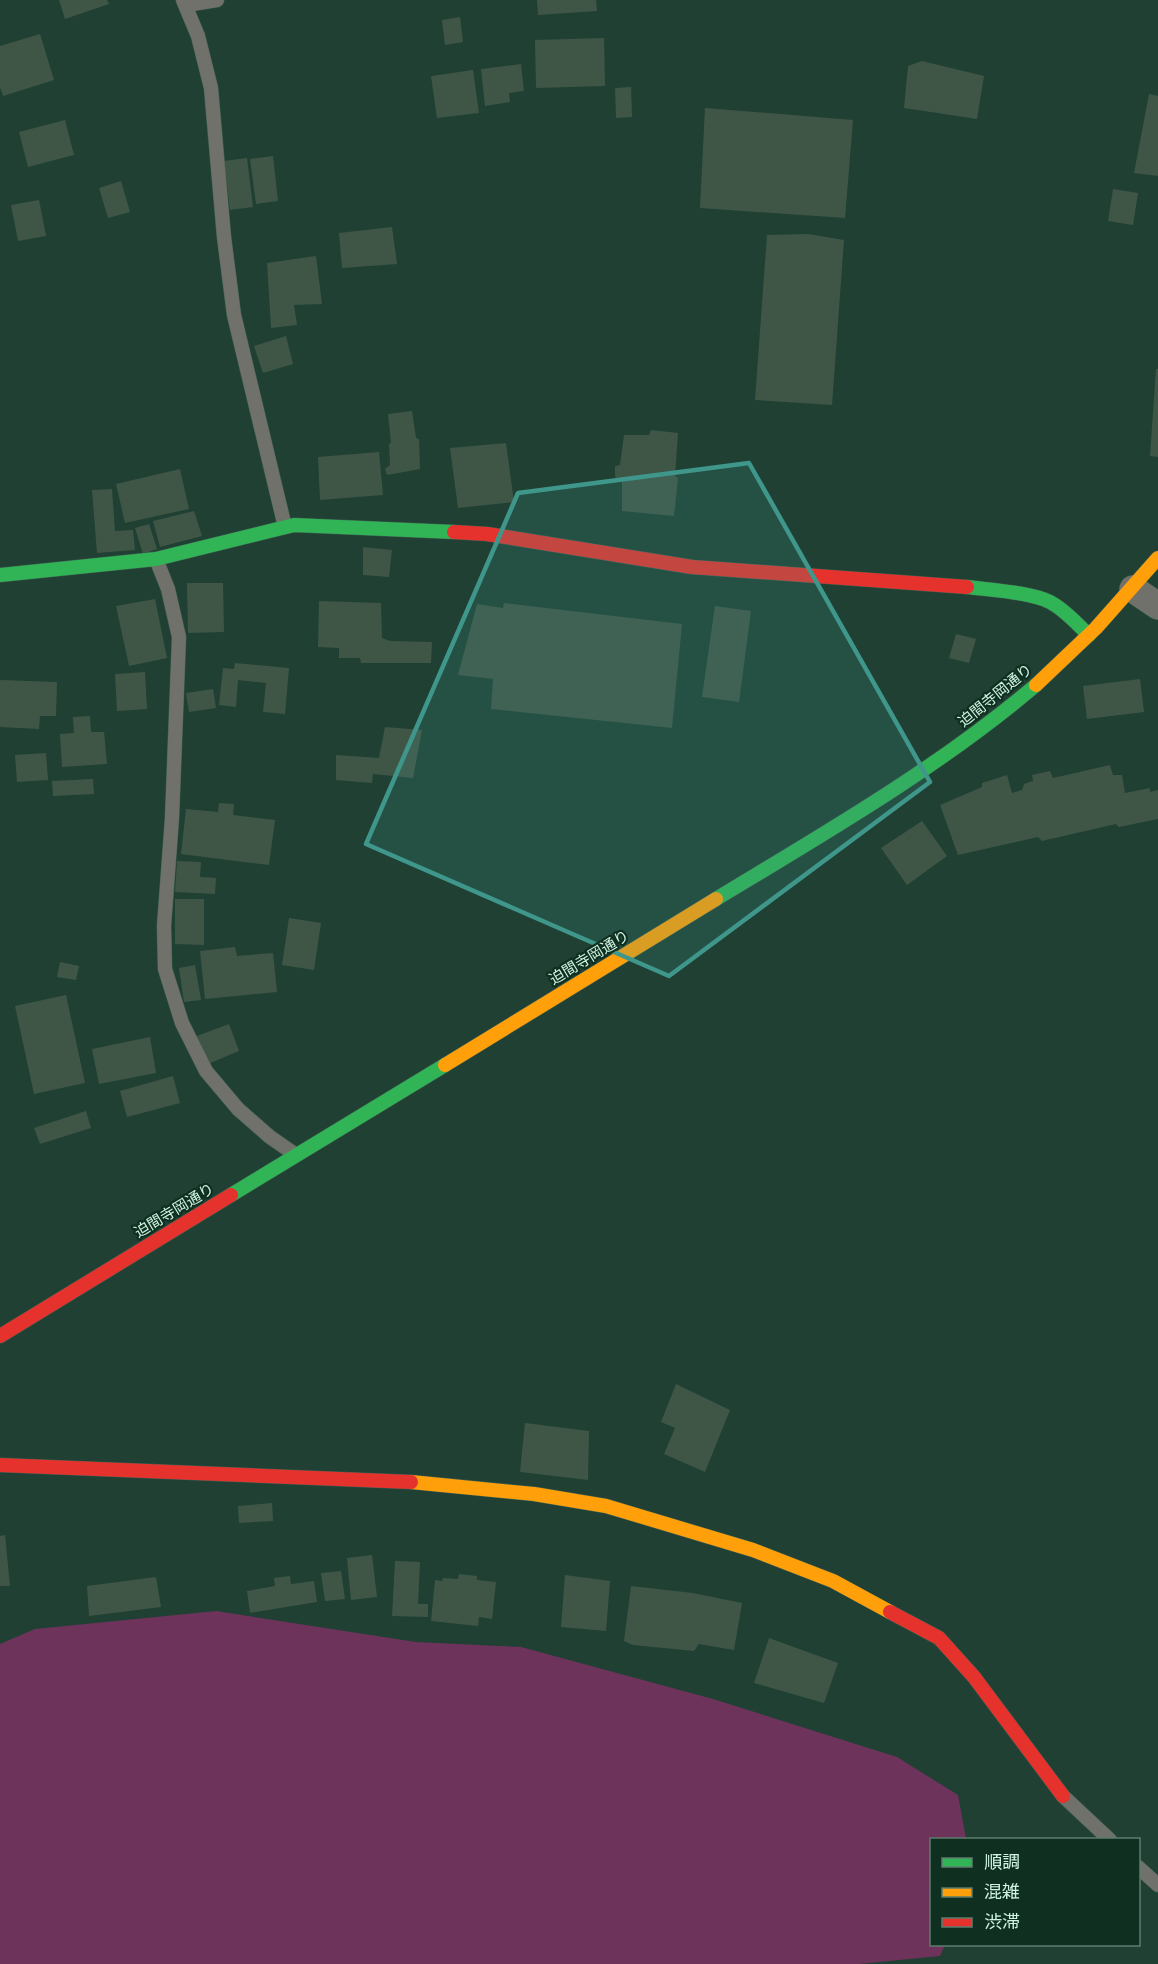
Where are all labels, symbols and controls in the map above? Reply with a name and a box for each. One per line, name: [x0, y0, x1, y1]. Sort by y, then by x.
street label: 迫間寺岡通り: [953, 659, 1037, 731]
street label: 迫間寺岡通り: [545, 925, 633, 989]
street label: 迫間寺岡通り: [130, 1178, 218, 1242]
legend: [930, 1838, 1140, 1946]
text: 順調: [984, 1849, 1020, 1873]
text: 混雑: [984, 1879, 1020, 1903]
text: 渋滞: [984, 1909, 1020, 1933]

